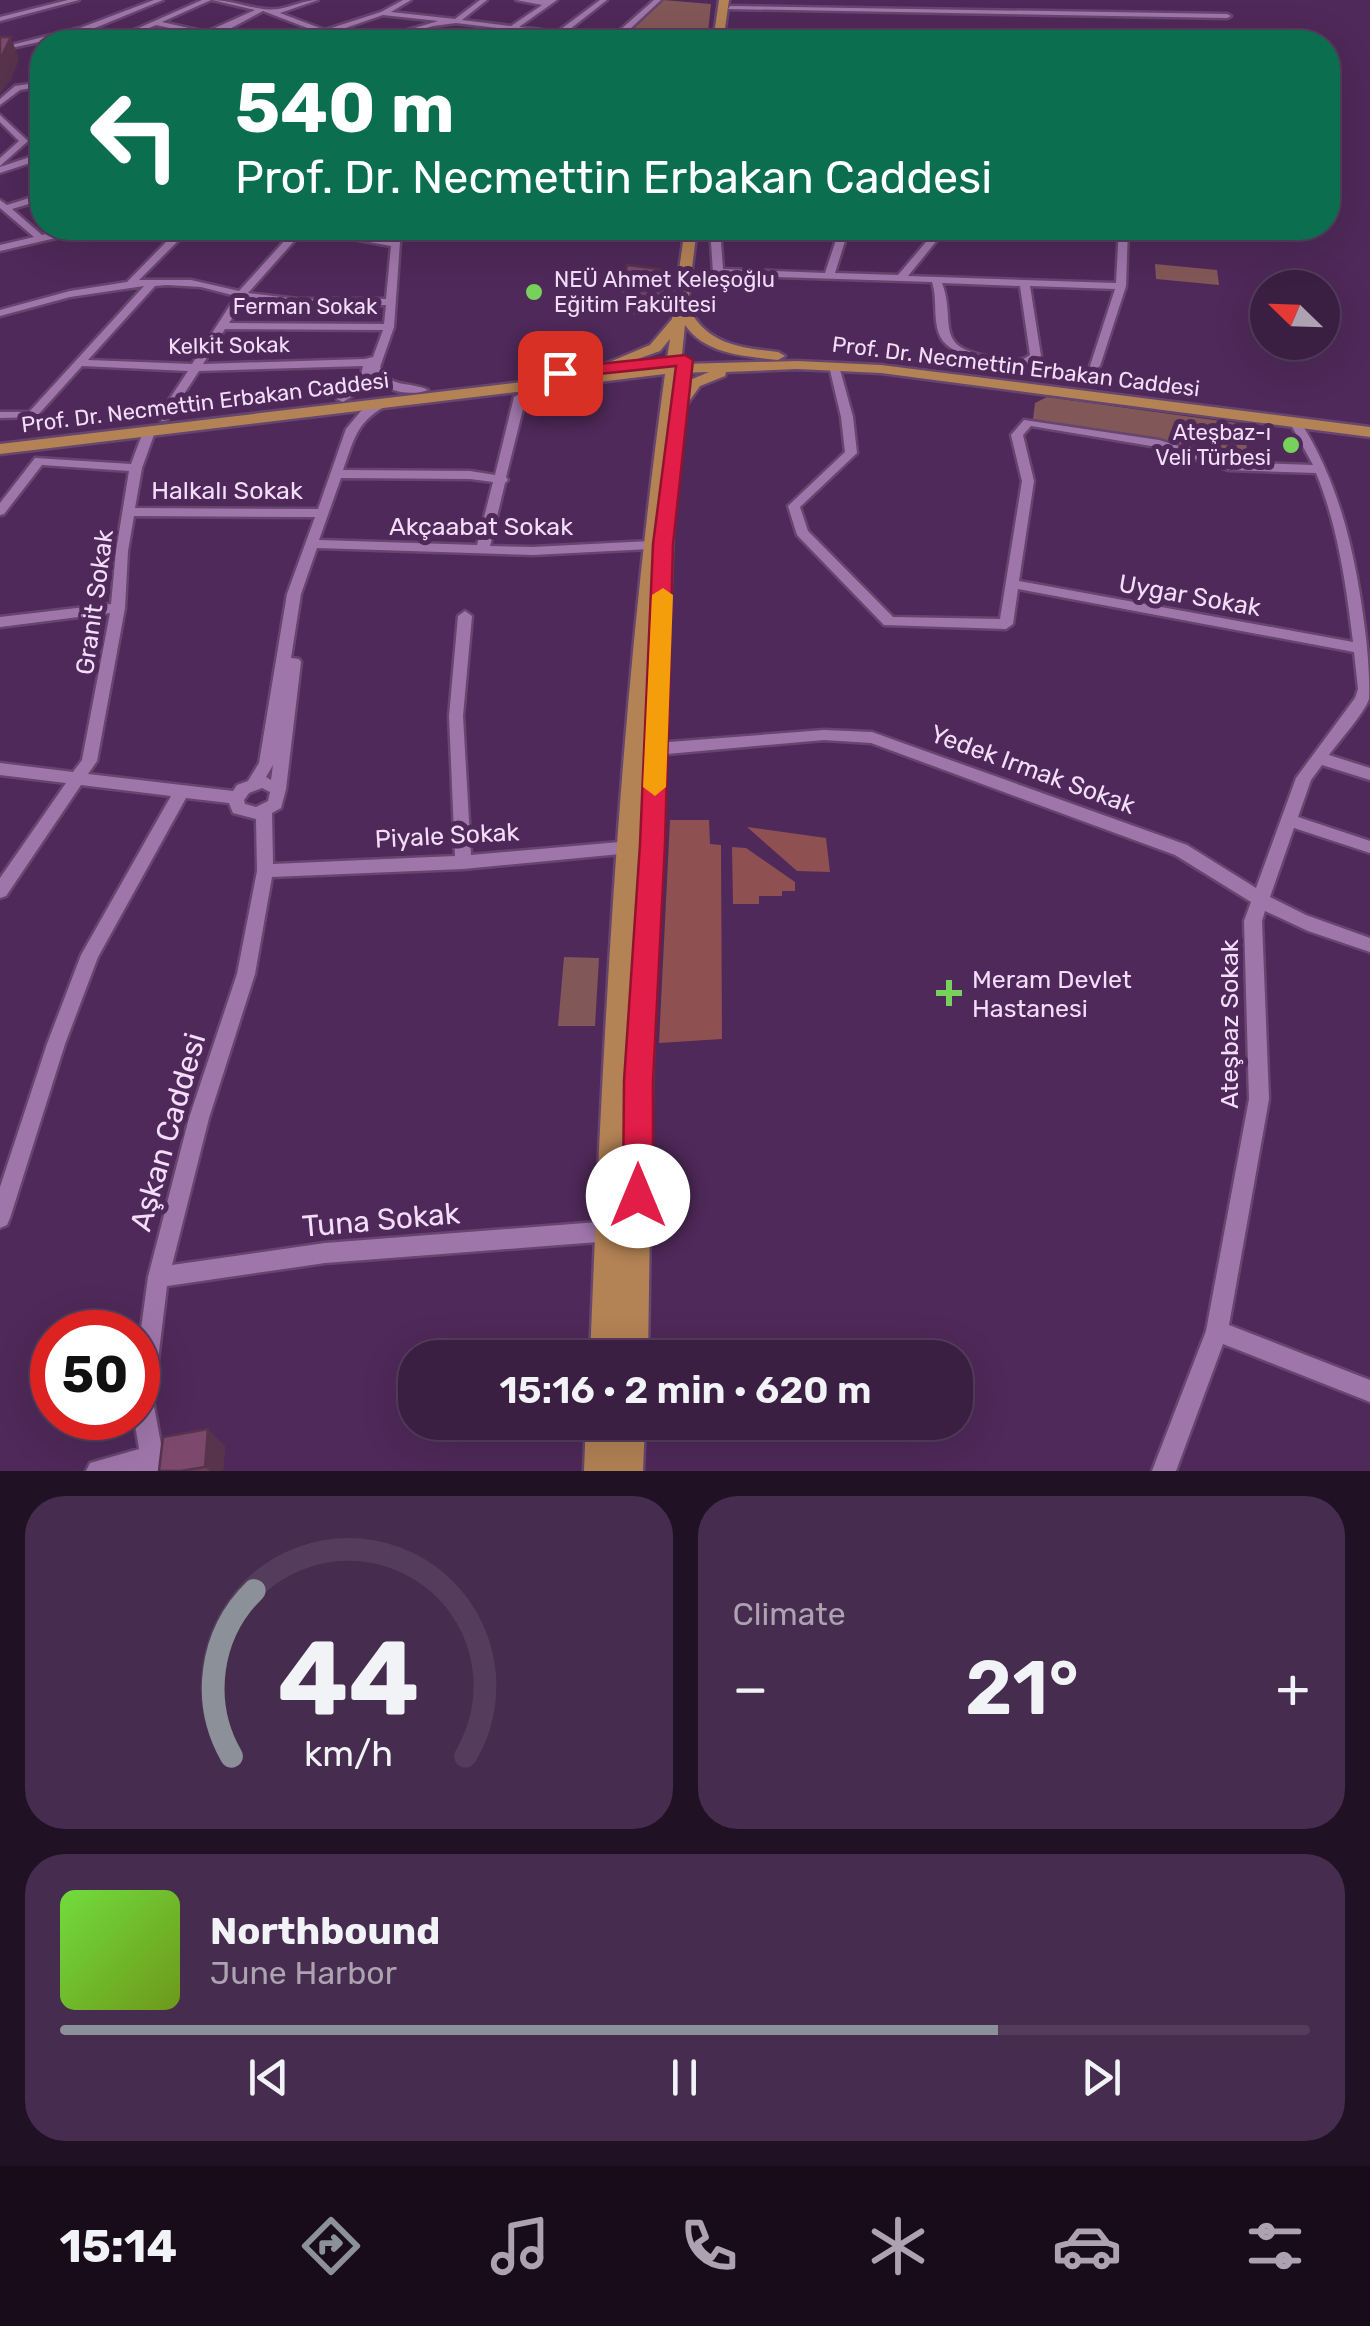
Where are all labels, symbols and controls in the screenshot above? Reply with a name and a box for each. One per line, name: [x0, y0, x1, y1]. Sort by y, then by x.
text: 540 m: [235, 67, 455, 150]
icon: left: [70, 70, 200, 200]
text: Prof. Dr. Necmettin Erbakan Caddesi: [235, 151, 992, 204]
place label: NEÜ Ahmet Keleşoğlu Eğitim Fakültesi: [554, 266, 775, 318]
north arrow: [1250, 270, 1340, 360]
map controls: [1250, 270, 1340, 360]
marker: NEÜ Ahmet Keleşoğlu Eğitim Fakültesi: [523, 281, 545, 303]
street label: Ferman Sokak: [233, 293, 378, 320]
street label: Kelkit Sokak: [168, 331, 291, 360]
pin: [518, 331, 603, 416]
street label: Prof. Dr. Necmettin Erbakan Caddesi: [831, 331, 1201, 402]
icon: arrive: [533, 346, 588, 401]
street label: Prof. Dr. Necmettin Erbakan Caddesi: [20, 367, 390, 438]
place label: Ateşbaz-ı Veli Türbesi: [1155, 419, 1271, 471]
marker: Ateşbaz-ı Veli Türbesi: [1280, 434, 1302, 456]
street label: Halkalı Sokak: [151, 476, 303, 505]
street label: Akçaabat Sokak: [389, 512, 573, 541]
street label: Granit Sokak: [70, 527, 119, 677]
street label: Uygar Sokak: [1117, 569, 1263, 622]
street label: Yedek Irmak Sokak: [926, 719, 1139, 820]
street label: Piyale Sokak: [374, 817, 520, 854]
street label: Ateşbaz Sokak: [1215, 939, 1244, 1109]
place label: Meram Devlet Hastanesi: [972, 965, 1132, 1023]
marker: Meram Devlet Hastanesi: [936, 980, 962, 1006]
street label: Aşkan Caddesi: [123, 1029, 213, 1235]
position arrow: [586, 1144, 690, 1248]
street label: Tuna Sokak: [301, 1195, 462, 1245]
speed limit sign: 50: [30, 1310, 160, 1440]
text: 15:16 · 2 min · 620 m: [499, 1367, 872, 1413]
text: Climate: [733, 1595, 846, 1633]
text: 44: [278, 1617, 420, 1740]
text: 21°: [965, 1644, 1079, 1733]
text: −: [733, 1656, 768, 1721]
text: +: [1276, 1656, 1310, 1721]
text: km/h: [304, 1733, 393, 1775]
text: Northbound: [210, 1908, 440, 1954]
text: June Harbor: [210, 1954, 397, 1992]
icon: previous: [241, 2050, 296, 2105]
icon: pause: [657, 2050, 712, 2105]
icon: next: [1074, 2050, 1129, 2105]
icon: directions: [296, 2211, 366, 2281]
icon: music: [485, 2211, 555, 2281]
icon: phone: [674, 2211, 744, 2281]
icon: climate: [863, 2211, 933, 2281]
icon: car: [1052, 2211, 1122, 2281]
icon: filters: [1240, 2211, 1310, 2281]
text: 15:14: [59, 2220, 177, 2273]

